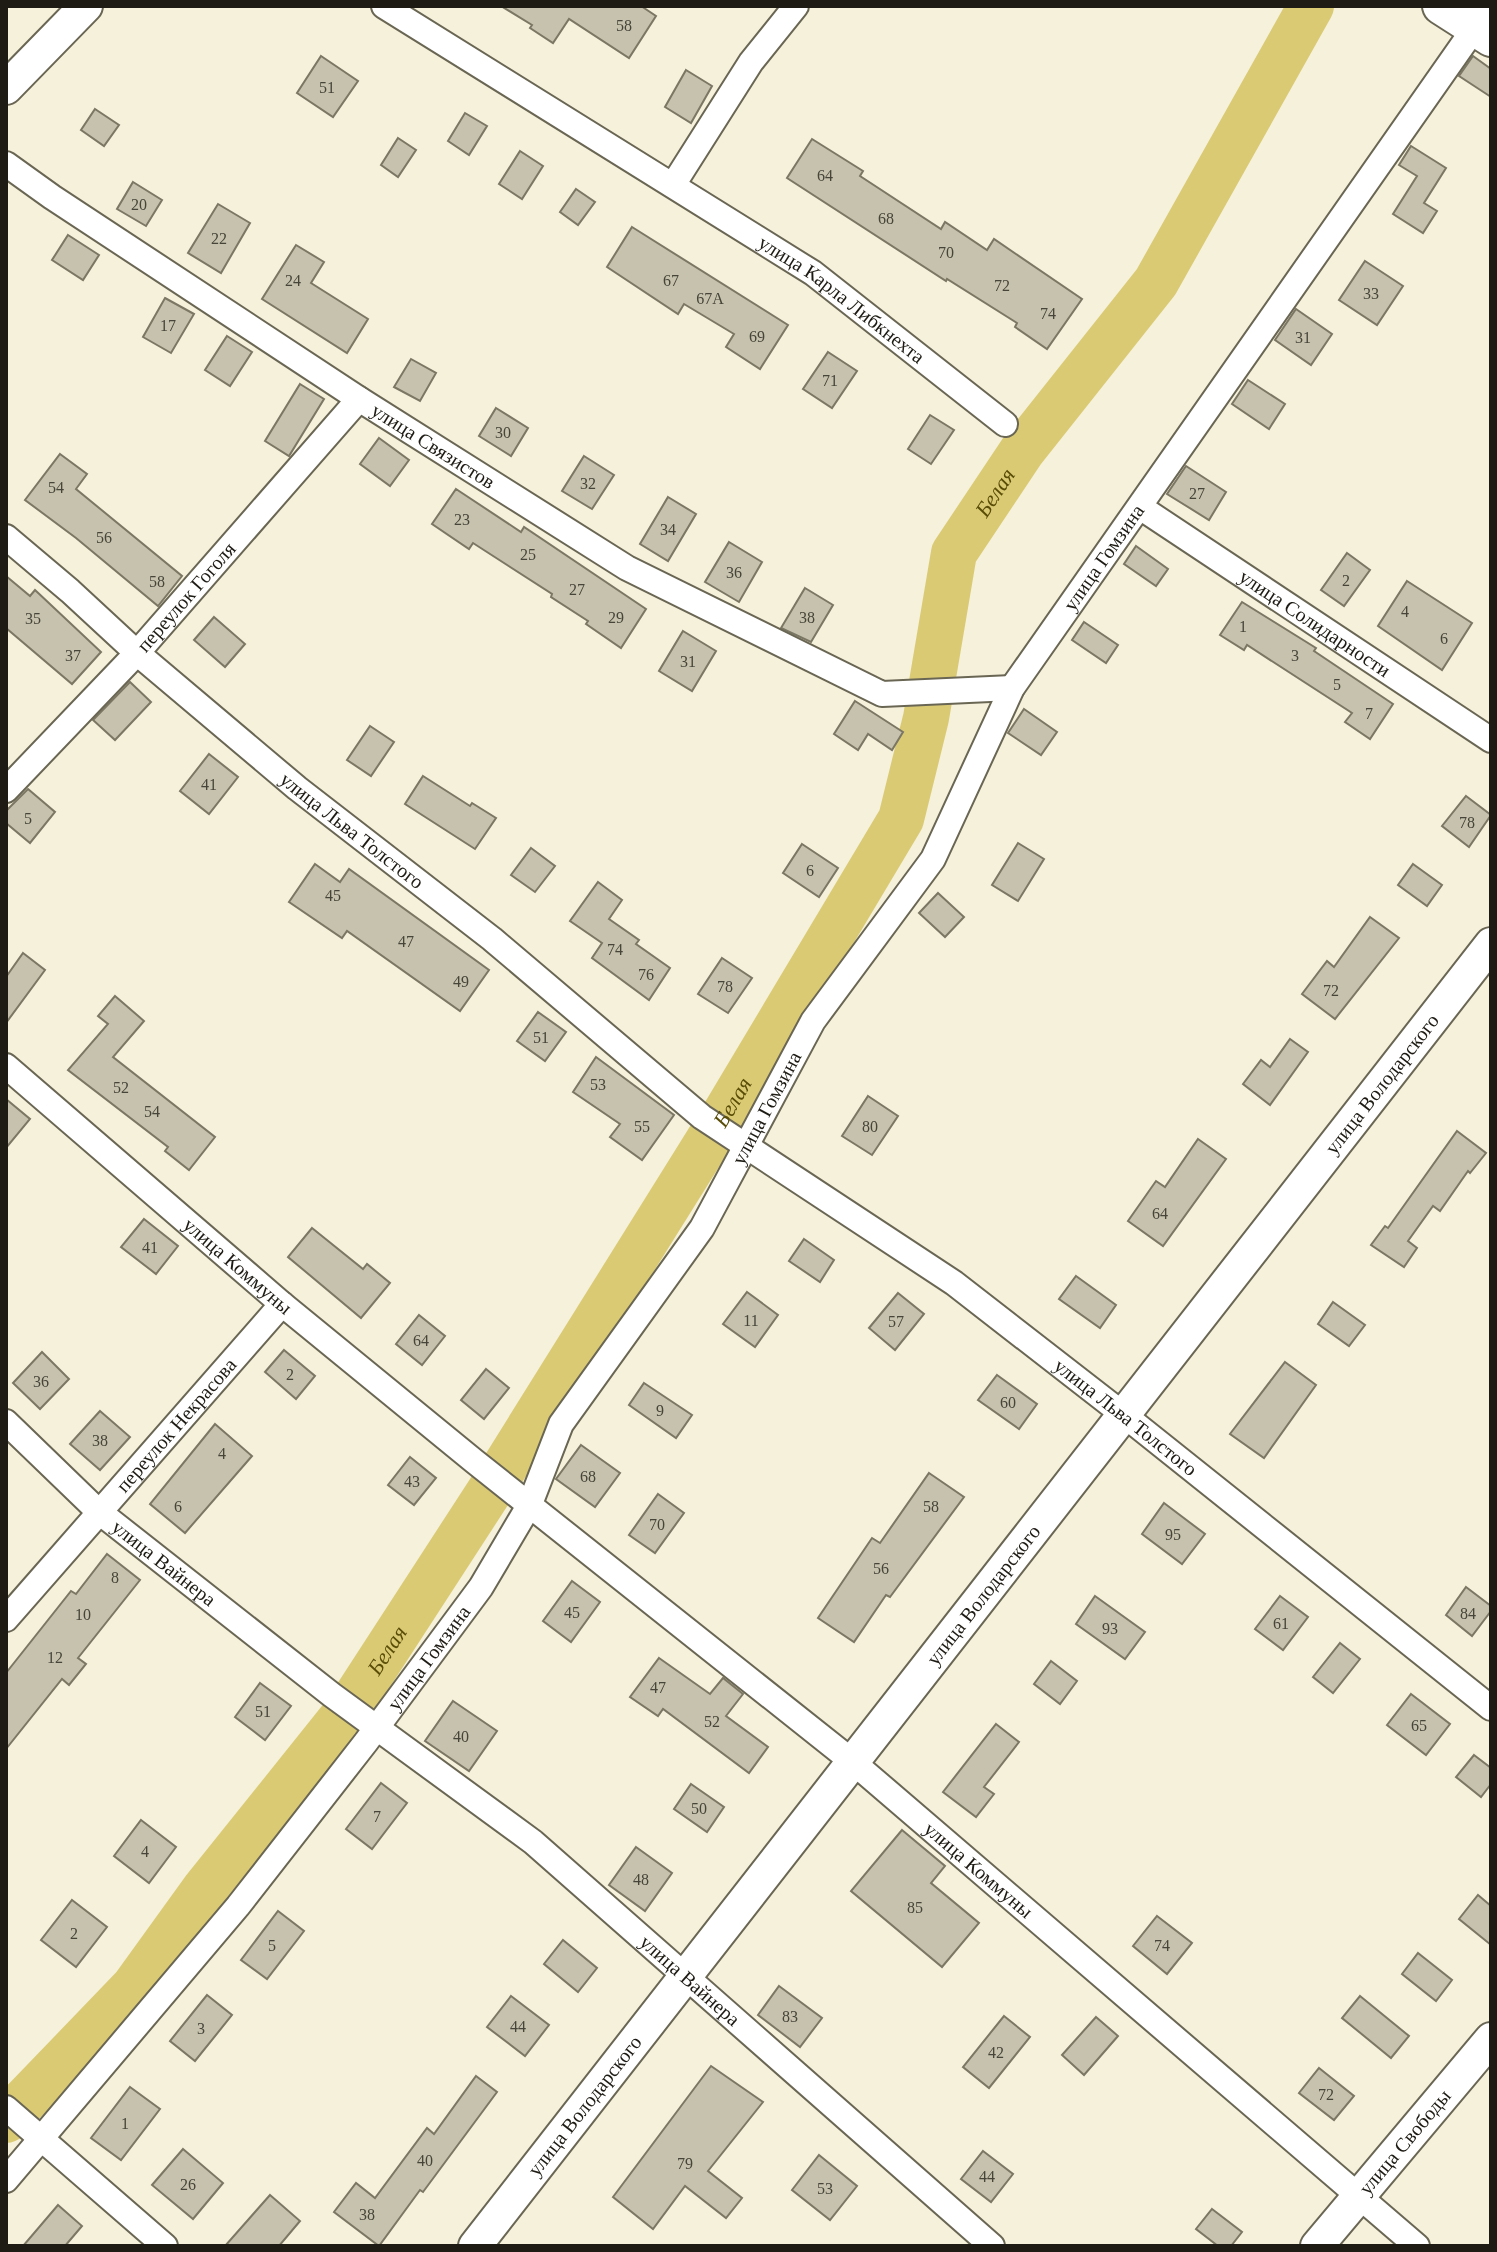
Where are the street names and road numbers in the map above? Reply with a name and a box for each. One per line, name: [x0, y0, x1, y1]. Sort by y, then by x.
street label: улица Карла Либкнехта: [754, 231, 929, 368]
street label: улица Связистов: [367, 399, 499, 493]
street label: улица Гомзина: [1059, 500, 1148, 615]
street label: переулок Гоголя: [132, 538, 240, 656]
street label: улица Солидарности: [1235, 565, 1395, 681]
street label: улица Льва Толстого: [275, 768, 428, 893]
street label: улица Володарского: [1320, 1010, 1443, 1159]
street label: улица Гомзина: [727, 1048, 806, 1168]
street label: улица Коммуны: [178, 1213, 296, 1319]
street label: переулок Некрасова: [111, 1353, 241, 1496]
street label: улица Льва Толстого: [1049, 1354, 1202, 1480]
street label: улица Вайнера: [107, 1515, 220, 1611]
street label: улица Володарского: [922, 1521, 1045, 1670]
street label: улица Гомзина: [383, 1601, 475, 1715]
street label: улица Коммуны: [919, 1817, 1037, 1922]
street label: улица Вайнера: [635, 1930, 745, 2030]
street label: улица Володарского: [523, 2031, 646, 2181]
street label: улица Свободы: [1354, 2085, 1455, 2199]

